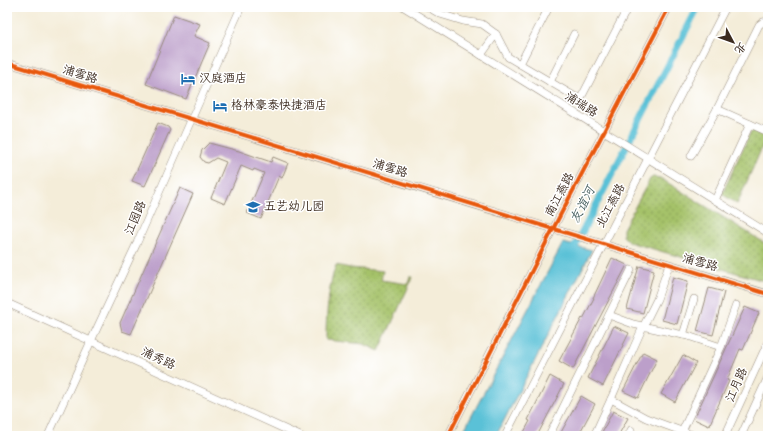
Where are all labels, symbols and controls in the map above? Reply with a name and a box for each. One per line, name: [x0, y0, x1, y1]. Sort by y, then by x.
north arrow: [713, 22, 753, 62]
text: 北: [731, 39, 749, 57]
street label: 浦雪路: [60, 62, 100, 88]
hotel icon: 汉庭酒店: [180, 71, 196, 87]
place label: 汉庭酒店: [199, 71, 247, 87]
street label: 浦瑞路: [561, 89, 601, 121]
hotel icon: 格林豪泰快捷酒店: [212, 98, 228, 114]
place label: 格林豪泰快捷酒店: [231, 98, 327, 114]
street label: 浦雪路: [370, 156, 410, 182]
street label: 南江燕路: [542, 170, 578, 220]
street label: 北江燕路: [593, 181, 629, 231]
water label: 友谊河: [567, 182, 600, 226]
street label: 江园路: [122, 198, 150, 238]
school or university icon: 五艺幼儿园: [245, 199, 261, 215]
place label: 五艺幼儿园: [264, 199, 324, 215]
street label: 浦雪路: [680, 250, 720, 276]
street label: 浦秀路: [138, 344, 178, 374]
street label: 江月路: [722, 365, 752, 405]

